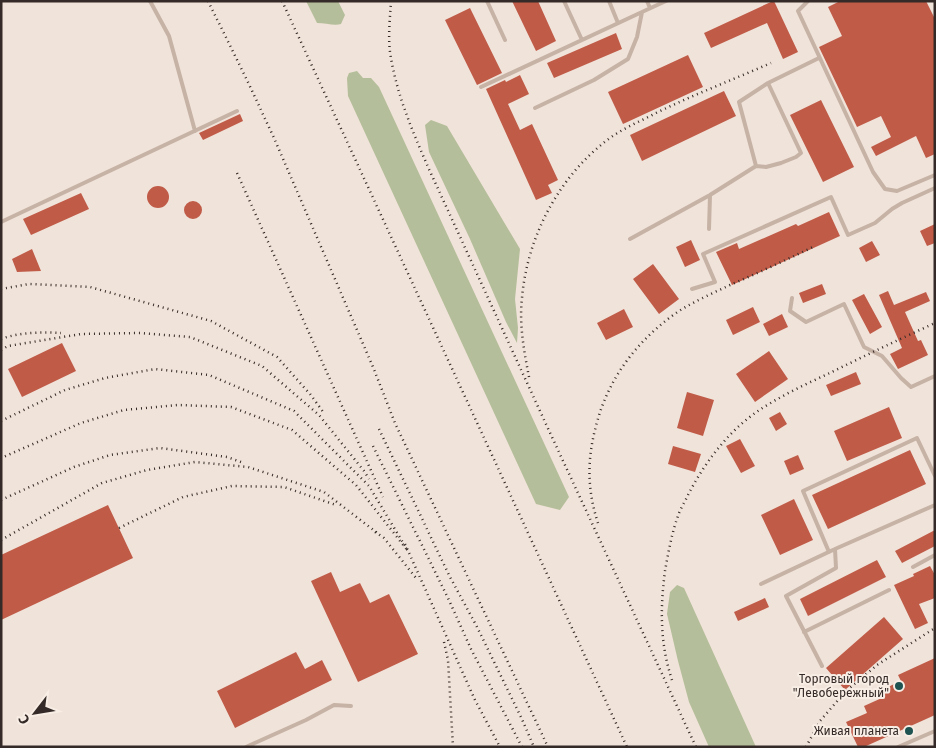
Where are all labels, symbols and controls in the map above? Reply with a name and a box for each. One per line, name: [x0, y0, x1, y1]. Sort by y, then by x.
place label: Торговый город "Левобережный": [793, 672, 889, 700]
marker: Торговый город "Левобережный": [893, 680, 905, 692]
north arrow: [10, 688, 60, 738]
text: С: [15, 712, 34, 727]
place label: Живая планета: [814, 724, 899, 738]
marker: Живая планета: [903, 725, 915, 737]

